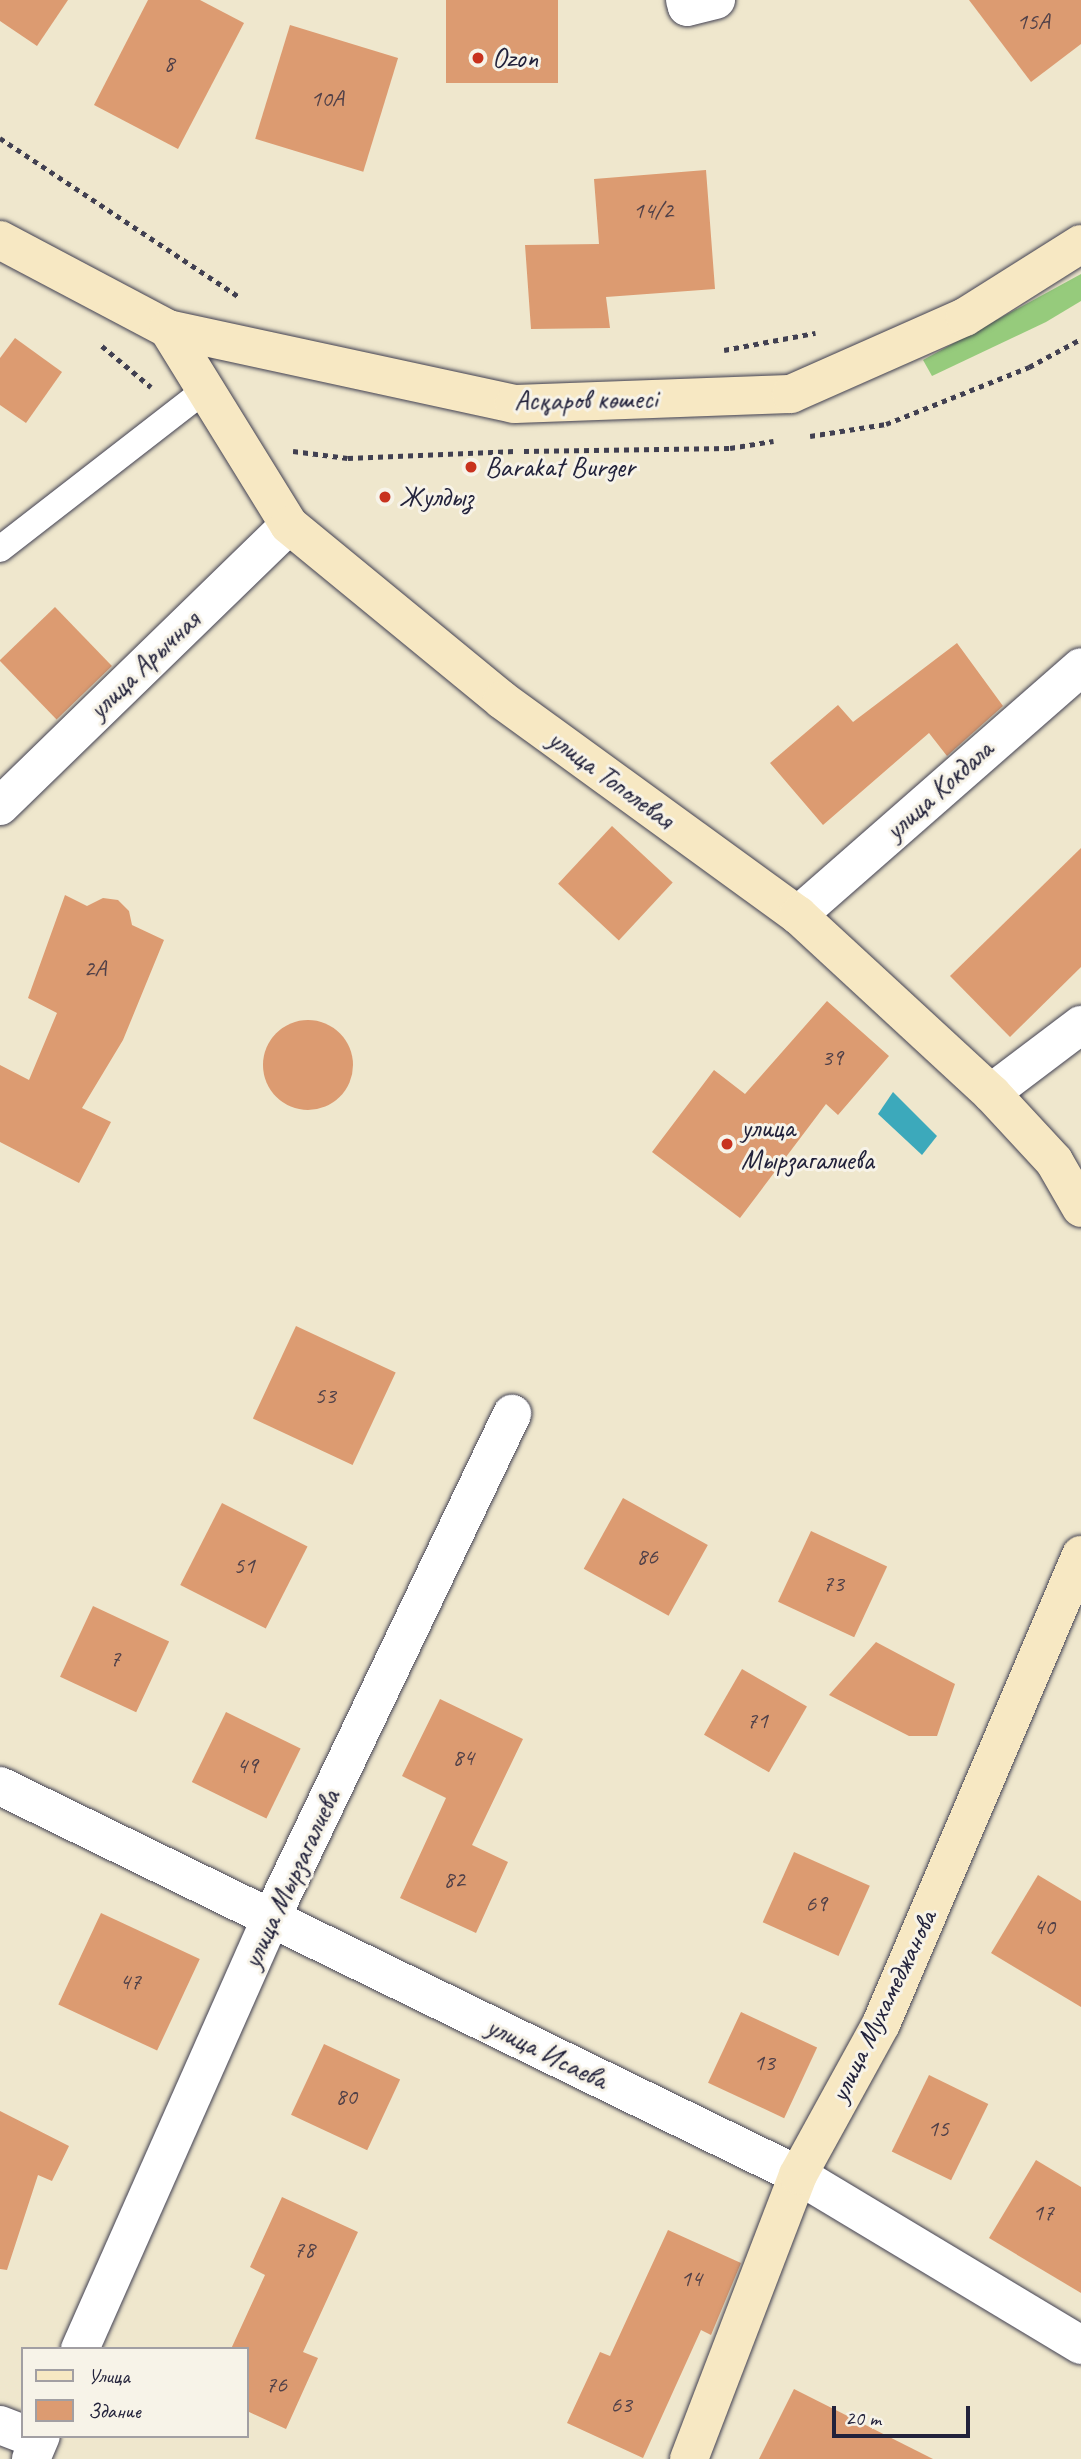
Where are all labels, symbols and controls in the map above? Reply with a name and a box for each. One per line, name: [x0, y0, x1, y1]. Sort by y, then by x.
house number: 15А: [1016, 8, 1050, 36]
place label: Ozon: [492, 41, 538, 75]
house number: 8: [164, 50, 174, 78]
marker: Ozon: [470, 50, 486, 66]
house number: 10А: [310, 85, 344, 113]
house number: 14/2: [633, 197, 673, 225]
street label: Асқаров көшесі: [514, 382, 658, 418]
place label: Barakat Burger: [485, 450, 635, 484]
marker: Barakat Burger: [463, 459, 479, 475]
place label: Жулдыз: [399, 480, 473, 514]
marker: Жулдыз: [377, 489, 393, 505]
street label: улица Арычная: [82, 604, 206, 726]
street label: улица Тополевая: [542, 722, 680, 836]
street label: улица Кокдала: [878, 733, 1000, 847]
house number: 2А: [84, 955, 106, 983]
house number: 39: [821, 1044, 843, 1072]
place label: улица Мырзагалиева: [741, 1111, 874, 1177]
marker: улица Мырзагалиева: [719, 1136, 735, 1152]
house number: 53: [314, 1382, 336, 1410]
house number: 86: [636, 1543, 658, 1571]
house number: 51: [233, 1552, 255, 1580]
house number: 73: [822, 1570, 844, 1598]
house number: 7: [110, 1645, 120, 1673]
house number: 71: [746, 1707, 768, 1735]
house number: 84: [452, 1744, 474, 1772]
house number: 49: [236, 1752, 258, 1780]
street label: улица Мырзагалиева: [235, 1784, 347, 1974]
house number: 82: [443, 1866, 465, 1894]
house number: 69: [805, 1890, 827, 1918]
street label: улица Мухамеджанова: [821, 1903, 945, 2109]
house number: 40: [1033, 1913, 1055, 1941]
house number: 47: [119, 1968, 141, 1996]
street label: улица Исаева: [482, 2010, 612, 2096]
house number: 13: [753, 2049, 775, 2077]
house number: 80: [335, 2083, 357, 2111]
house number: 15: [927, 2115, 949, 2143]
house number: 17: [1032, 2199, 1054, 2227]
house number: 78: [293, 2236, 315, 2264]
house number: 14: [680, 2265, 702, 2293]
legend: [21, 2347, 248, 2438]
text: Улица: [88, 2363, 130, 2389]
house number: 76: [265, 2371, 287, 2399]
house number: 63: [610, 2391, 632, 2419]
scale bar: [836, 2392, 974, 2436]
text: Здание: [88, 2398, 141, 2424]
text: 20 m: [845, 2405, 881, 2431]

